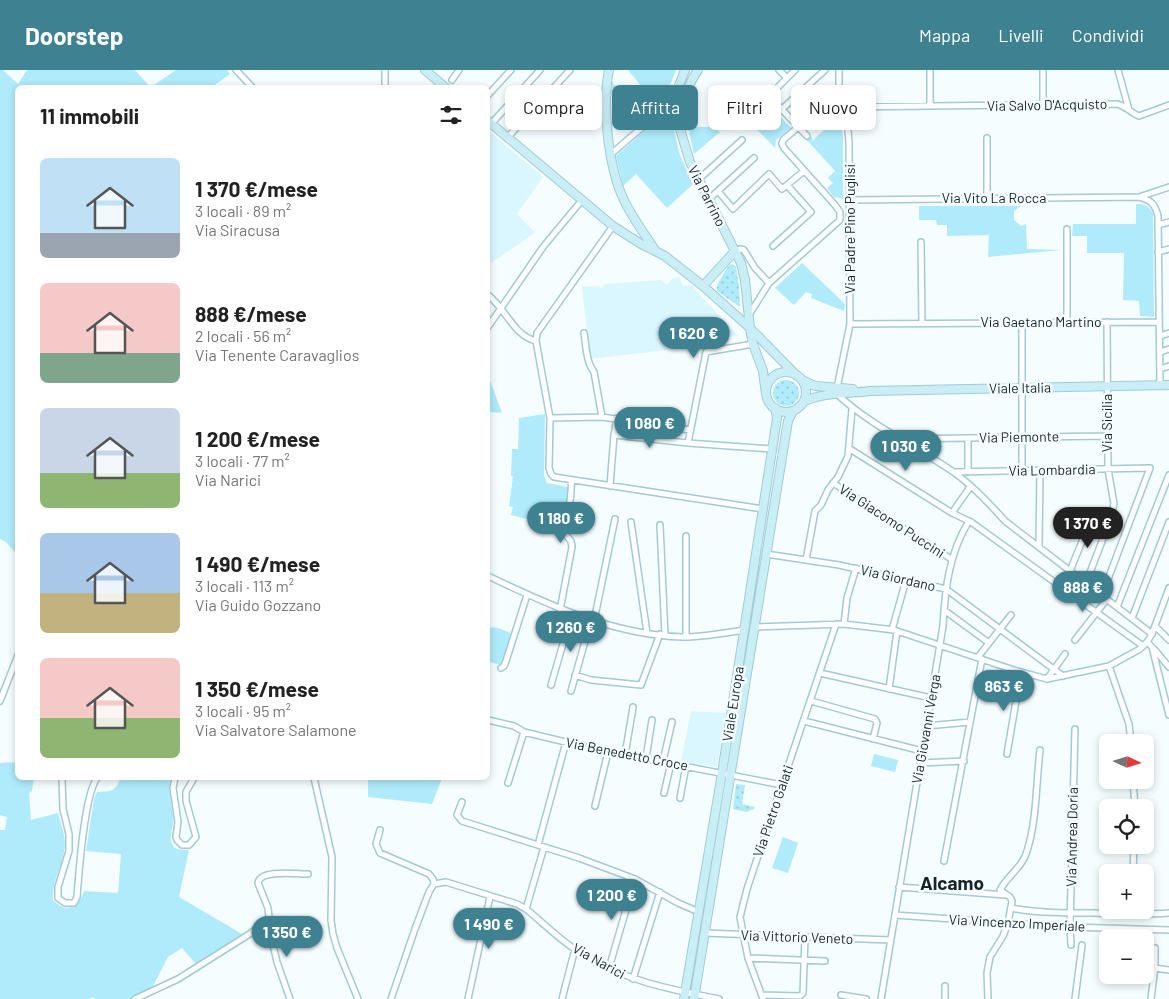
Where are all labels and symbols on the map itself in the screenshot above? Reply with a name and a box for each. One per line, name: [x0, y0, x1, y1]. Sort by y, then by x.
street label: Via Salvo D'Acquisto: [987, 95, 1107, 114]
street label: Via Parrino: [685, 163, 730, 229]
street label: Via Padre Pino Puglisi: [841, 164, 858, 294]
street label: Via Vito La Rocca: [942, 189, 1046, 206]
street label: Via Gaetano Martino: [980, 313, 1102, 330]
pin: 1 620 €: [648, 316, 740, 359]
street label: Viale Italia: [989, 378, 1051, 397]
street label: Via Sicilia: [1098, 394, 1115, 452]
pin: 1 080 €: [604, 406, 696, 449]
street label: Via Piemonte: [979, 427, 1059, 446]
pin: 1 030 €: [860, 430, 952, 472]
street label: Via Lombardia: [1008, 460, 1096, 479]
street label: Via Giacomo Puccini: [836, 480, 948, 561]
pin: 1 180 €: [515, 502, 607, 544]
pin: 1 370 €: [1042, 506, 1134, 549]
street label: Via Giordano: [859, 561, 937, 594]
pin: 888 €: [1048, 570, 1118, 613]
pin: 1 260 €: [525, 610, 617, 653]
street label: Viale Europa: [718, 665, 747, 743]
pin: 863 €: [969, 670, 1039, 712]
street label: Via Giovanni Verga: [908, 673, 944, 785]
street label: Via Benedetto Croce: [565, 733, 690, 774]
north arrow: [1099, 734, 1154, 789]
street label: Via Pietro Galati: [749, 763, 796, 859]
street label: Via Andrea Doria: [1062, 787, 1081, 887]
district label: Alcamo: [920, 871, 984, 894]
pin: 1 200 €: [566, 878, 658, 921]
pin: 1 490 €: [443, 908, 535, 950]
street label: Via Vincenzo Imperiale: [948, 910, 1086, 935]
pin: 1 350 €: [241, 916, 333, 958]
street label: Via Vittorio Veneto: [740, 926, 854, 947]
street label: Via Narici: [570, 939, 629, 982]

